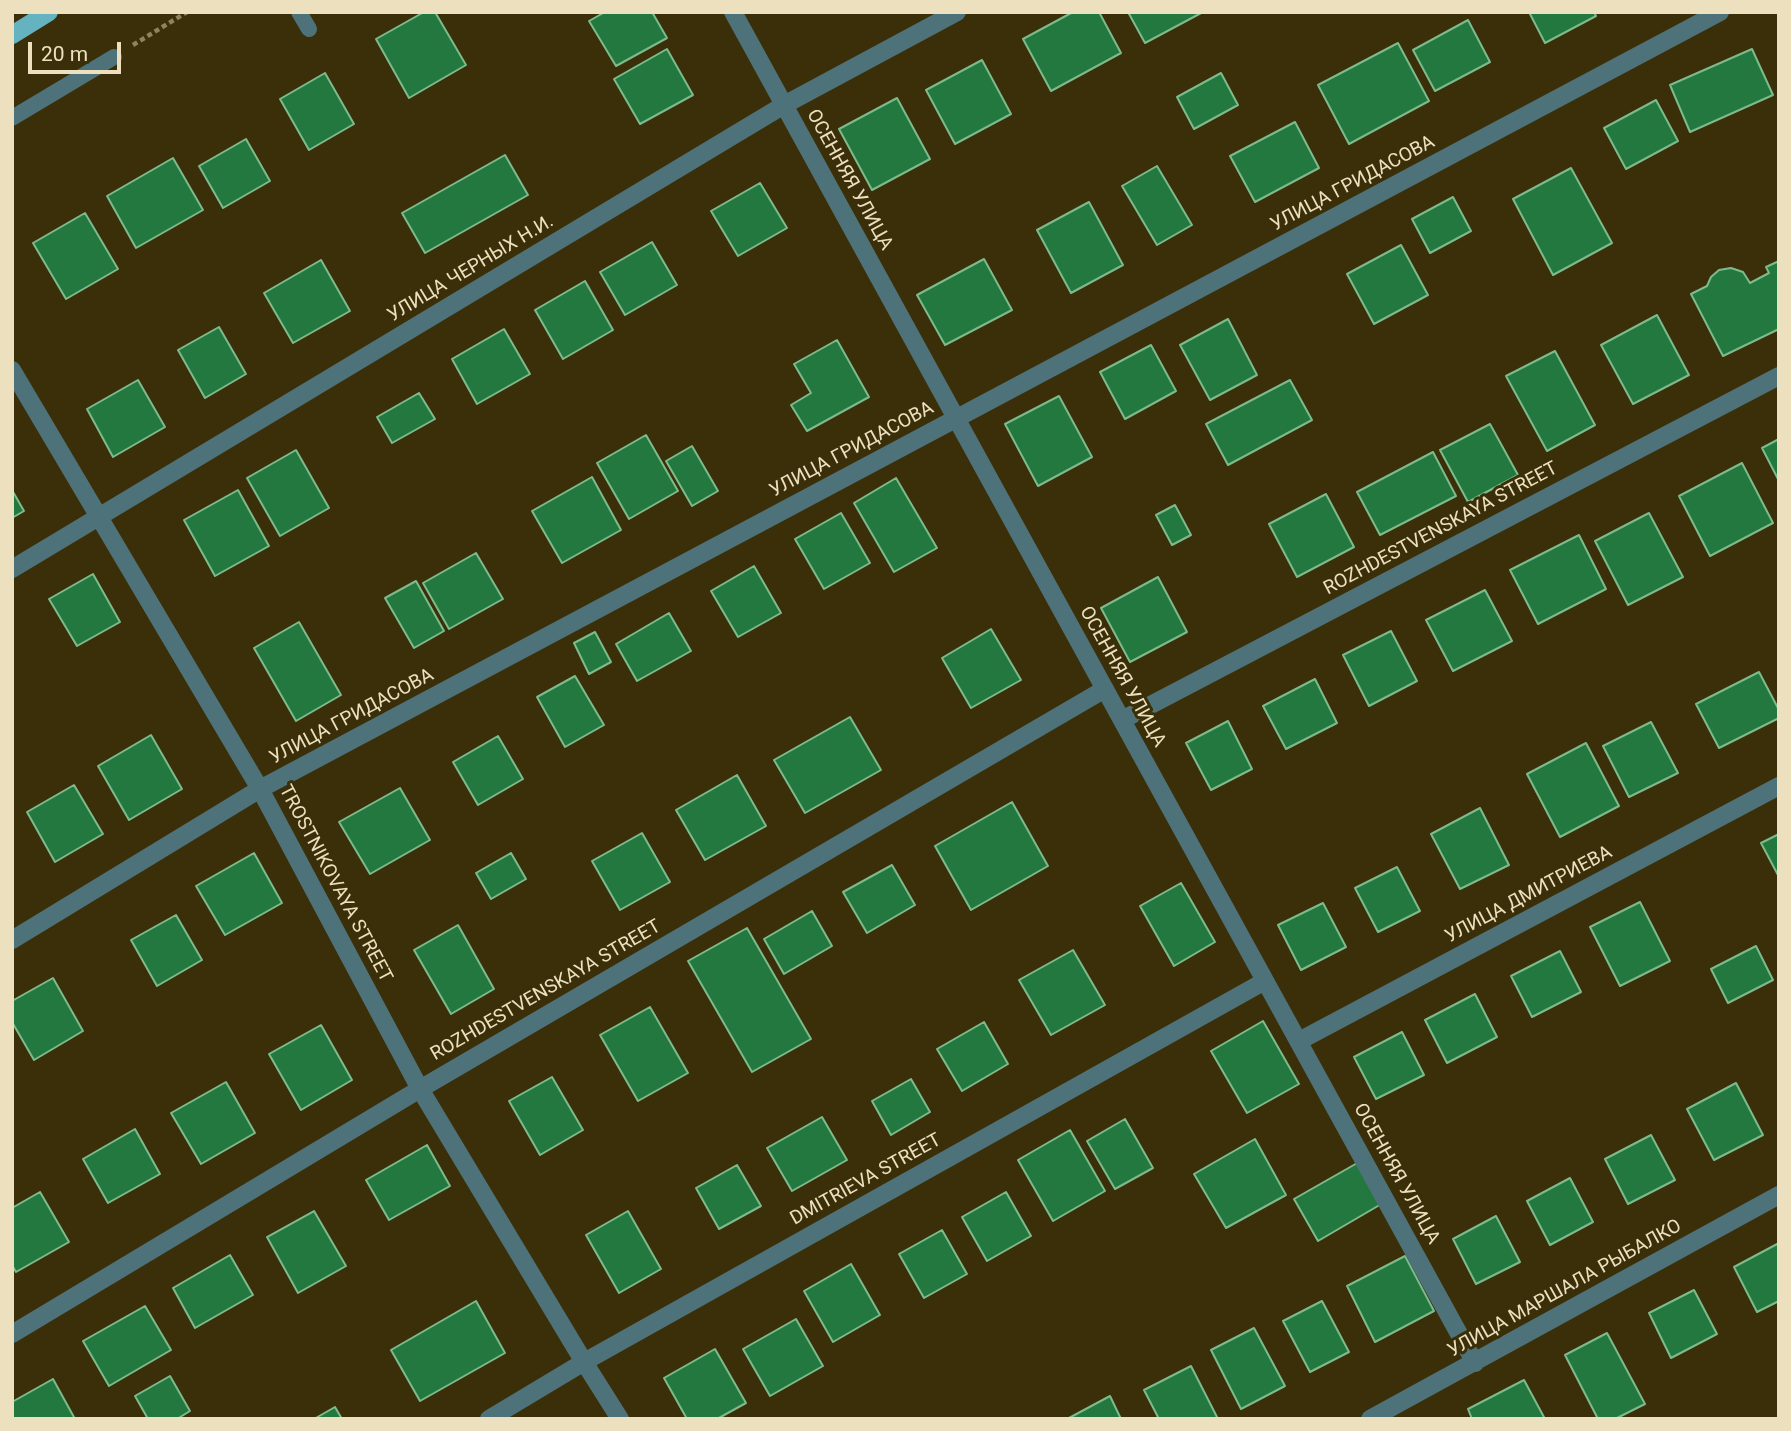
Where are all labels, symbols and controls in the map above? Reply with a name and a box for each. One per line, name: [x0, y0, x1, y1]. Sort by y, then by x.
scale bar: [32, 28, 124, 72]
text: 20 m: [41, 42, 88, 66]
street label: ОСЕННЯЯ УЛИЦА: [801, 106, 897, 254]
street label: УЛИЦА ГРИДАСОВА: [1267, 131, 1439, 237]
street label: УЛИЦА ЧЕРНЫХ Н.И.: [384, 210, 558, 328]
street label: УЛИЦА ГРИДАСОВА: [766, 397, 938, 503]
street label: ROZHDESTVENSKAYA STREET: [1320, 457, 1562, 601]
street label: ОСЕННЯЯ УЛИЦА: [1074, 603, 1170, 751]
street label: УЛИЦА ГРИДАСОВА: [266, 664, 438, 770]
street label: TROSTNIKOVAYA STREET: [273, 782, 397, 986]
street label: УЛИЦА ДМИТРИЕВА: [1442, 841, 1616, 949]
street label: ROZHDESTVENSKAYA STREET: [427, 916, 665, 1066]
street label: ОСЕННЯЯ УЛИЦА: [1348, 1100, 1444, 1248]
street label: DMITRIEVA STREET: [787, 1129, 945, 1231]
street label: УЛИЦА МАРШАЛА РЫБАЛКО: [1444, 1215, 1686, 1363]

